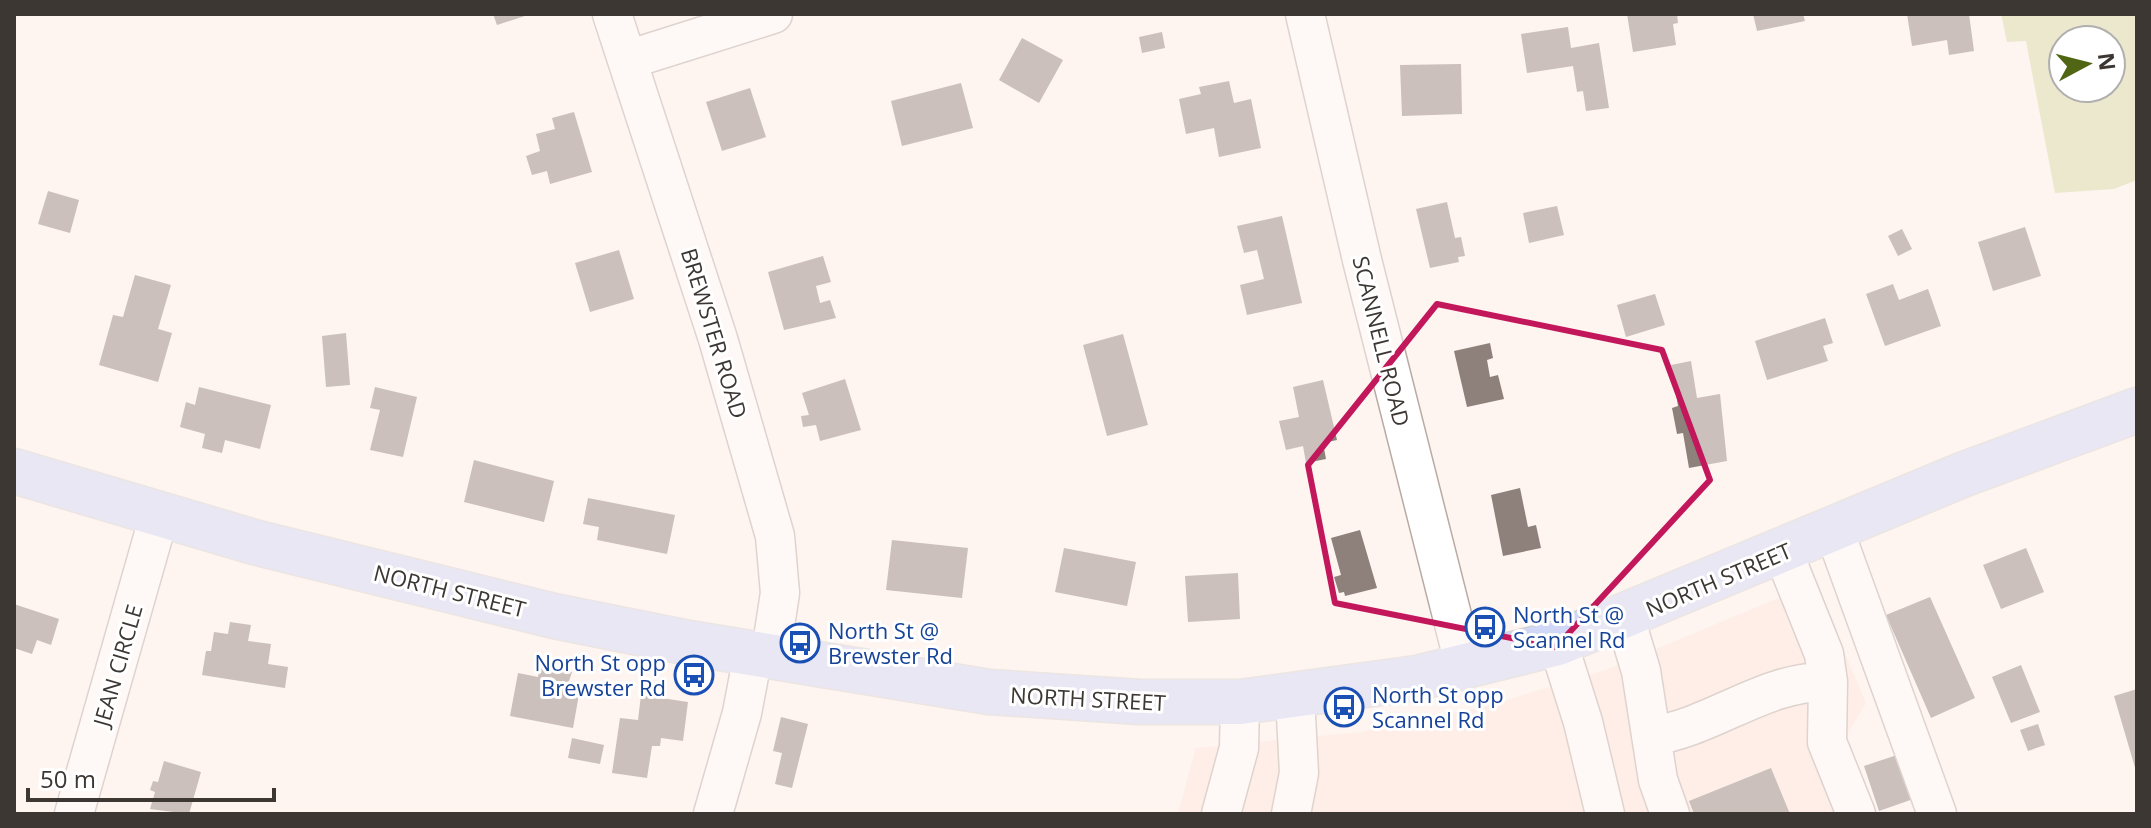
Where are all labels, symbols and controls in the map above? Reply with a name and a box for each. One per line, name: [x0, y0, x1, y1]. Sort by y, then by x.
north arrow: [2047, 24, 2127, 104]
text: N: [2092, 51, 2124, 72]
street label: BREWSTER ROAD: [675, 244, 755, 422]
street label: SCANNELL ROAD: [1346, 253, 1418, 429]
street label: NORTH STREET: [1641, 535, 1795, 623]
street label: NORTH STREET: [371, 557, 529, 623]
place label: North St @ Scannel Rd: [1513, 599, 1625, 654]
street label: JEAN CIRCLE: [85, 601, 149, 731]
bus stop icon: North St @ Scannel Rd: [1464, 606, 1506, 648]
place label: North St @ Brewster Rd: [828, 615, 953, 670]
bus stop icon: North St @ Brewster Rd: [779, 622, 821, 664]
place label: North St opp Brewster Rd: [534, 647, 666, 702]
bus stop icon: North St opp Brewster Rd: [673, 654, 715, 696]
street label: NORTH STREET: [1010, 679, 1166, 717]
place label: North St opp Scannel Rd: [1372, 679, 1504, 734]
bus stop icon: North St opp Scannel Rd: [1323, 686, 1365, 728]
scale bar: [28, 752, 274, 802]
text: 50 m: [40, 762, 96, 795]

